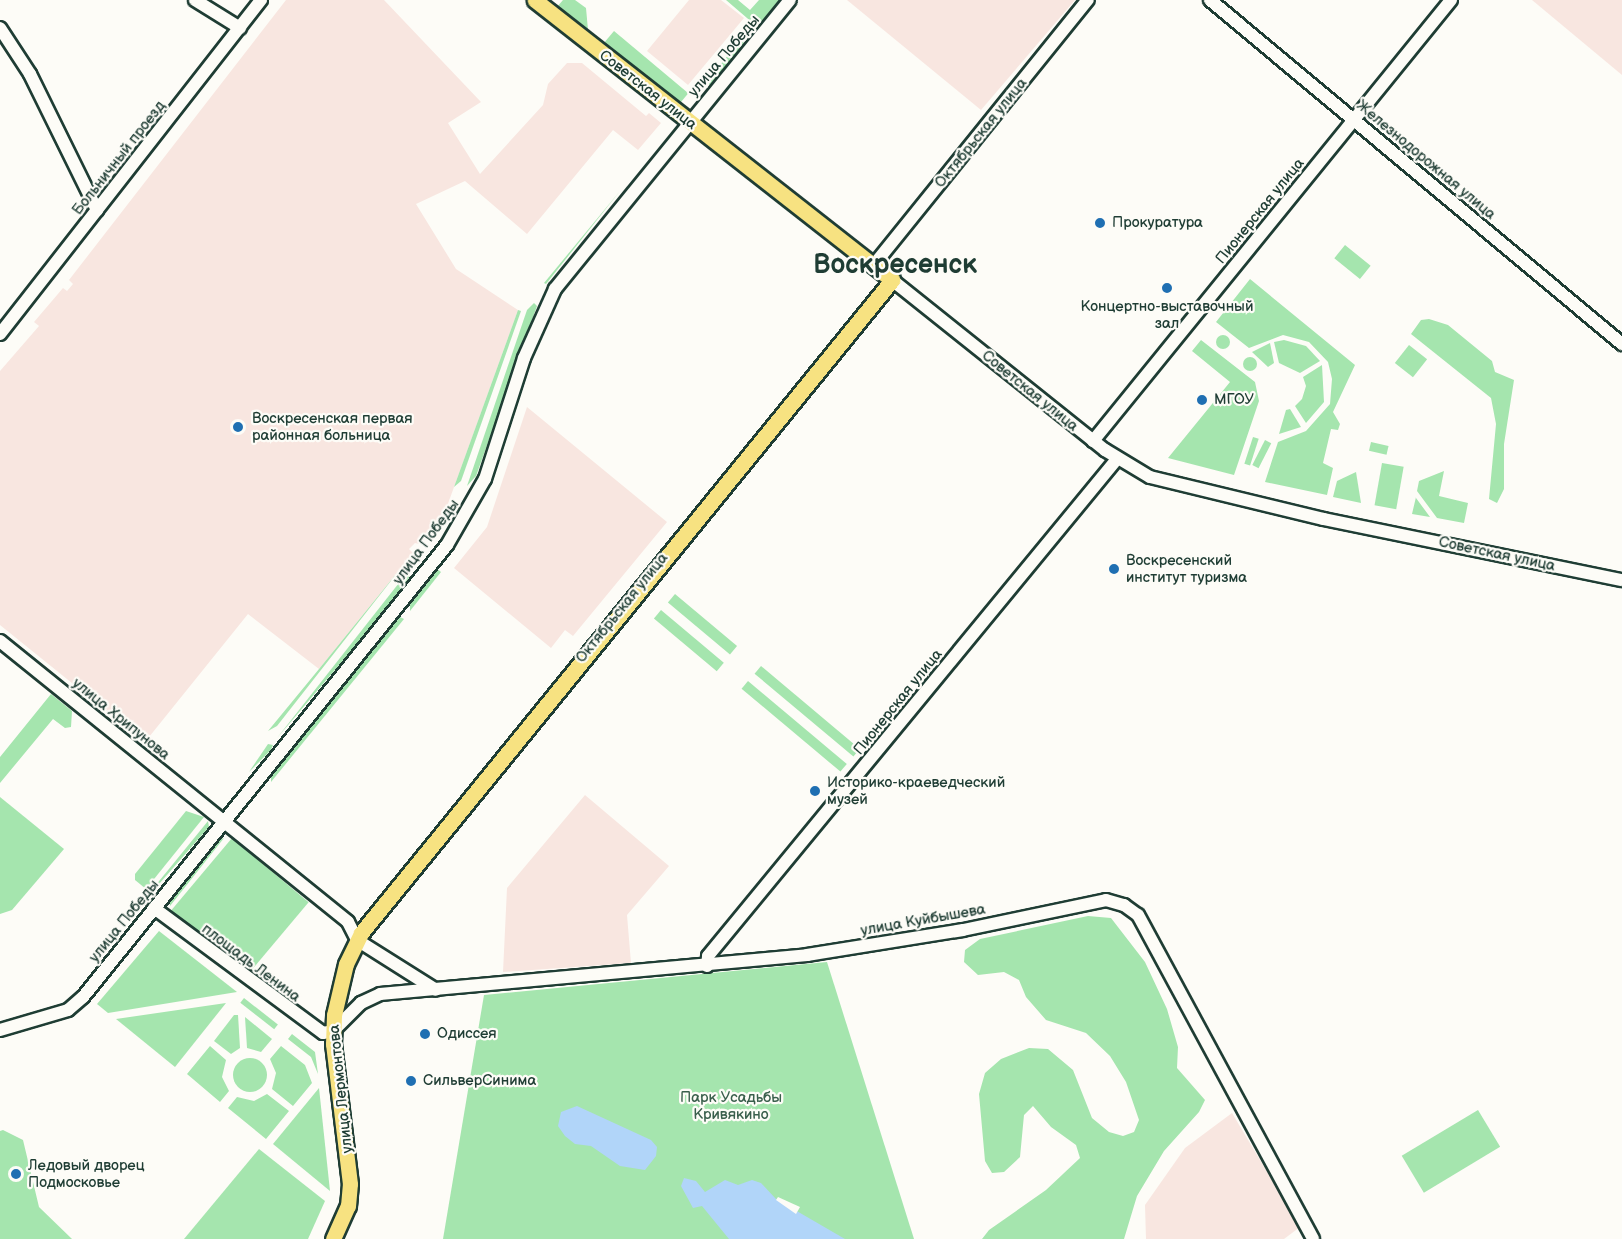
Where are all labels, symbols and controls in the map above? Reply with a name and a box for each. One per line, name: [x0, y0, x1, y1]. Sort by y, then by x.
street label: улица Победы: [685, 11, 763, 101]
street label: Советская улица: [596, 46, 700, 134]
street label: Октябрьская улица: [931, 74, 1031, 192]
street label: Железнодорожная улица: [1353, 96, 1499, 224]
street label: Больничный проезд: [69, 97, 169, 219]
street label: Пионерская улица: [1212, 155, 1308, 267]
place label: Прокуратура: [1112, 214, 1203, 232]
marker: Прокуратура: [1093, 216, 1107, 230]
district label: Воскресенск: [813, 250, 977, 282]
marker: Концертно-выставочный зал: [1160, 281, 1174, 295]
place label: Концертно-выставочный зал: [1081, 297, 1253, 332]
street label: Советская улица: [978, 347, 1082, 435]
place label: МГОУ: [1214, 391, 1254, 409]
marker: МГОУ: [1195, 393, 1209, 407]
place label: Воскресенская первая районная больница: [252, 409, 413, 444]
marker: Воскресенская первая районная больница: [229, 418, 247, 436]
street label: улица Победы: [389, 496, 463, 588]
street label: Советская улица: [1437, 533, 1557, 575]
street label: Октябрьская улица: [572, 549, 672, 667]
place label: Воскресенский институт туризма: [1126, 551, 1247, 586]
marker: Воскресенский институт туризма: [1107, 562, 1121, 576]
street label: Пионерская улица: [850, 646, 946, 758]
street label: улица Хрипунова: [69, 674, 173, 764]
place label: Историко-краеведческий музей: [827, 773, 1005, 808]
marker: Историко-краеведческий музей: [808, 784, 822, 798]
street label: улица Победы: [85, 876, 163, 966]
street label: улица Куйбышева: [859, 900, 987, 940]
street label: площадь Ленина: [198, 920, 304, 1006]
street label: улица Лермонтова: [325, 1024, 357, 1154]
place label: Одиссея: [437, 1025, 497, 1043]
marker: Одиссея: [418, 1027, 432, 1041]
place label: СильверСинима: [423, 1072, 536, 1090]
marker: СильверСинима: [404, 1074, 418, 1088]
park label: Парк Усадьбы Кривякино: [680, 1088, 782, 1123]
place label: Ледовый дворец Подмосковье: [28, 1156, 145, 1191]
marker: Ледовый дворец Подмосковье: [9, 1167, 23, 1181]

